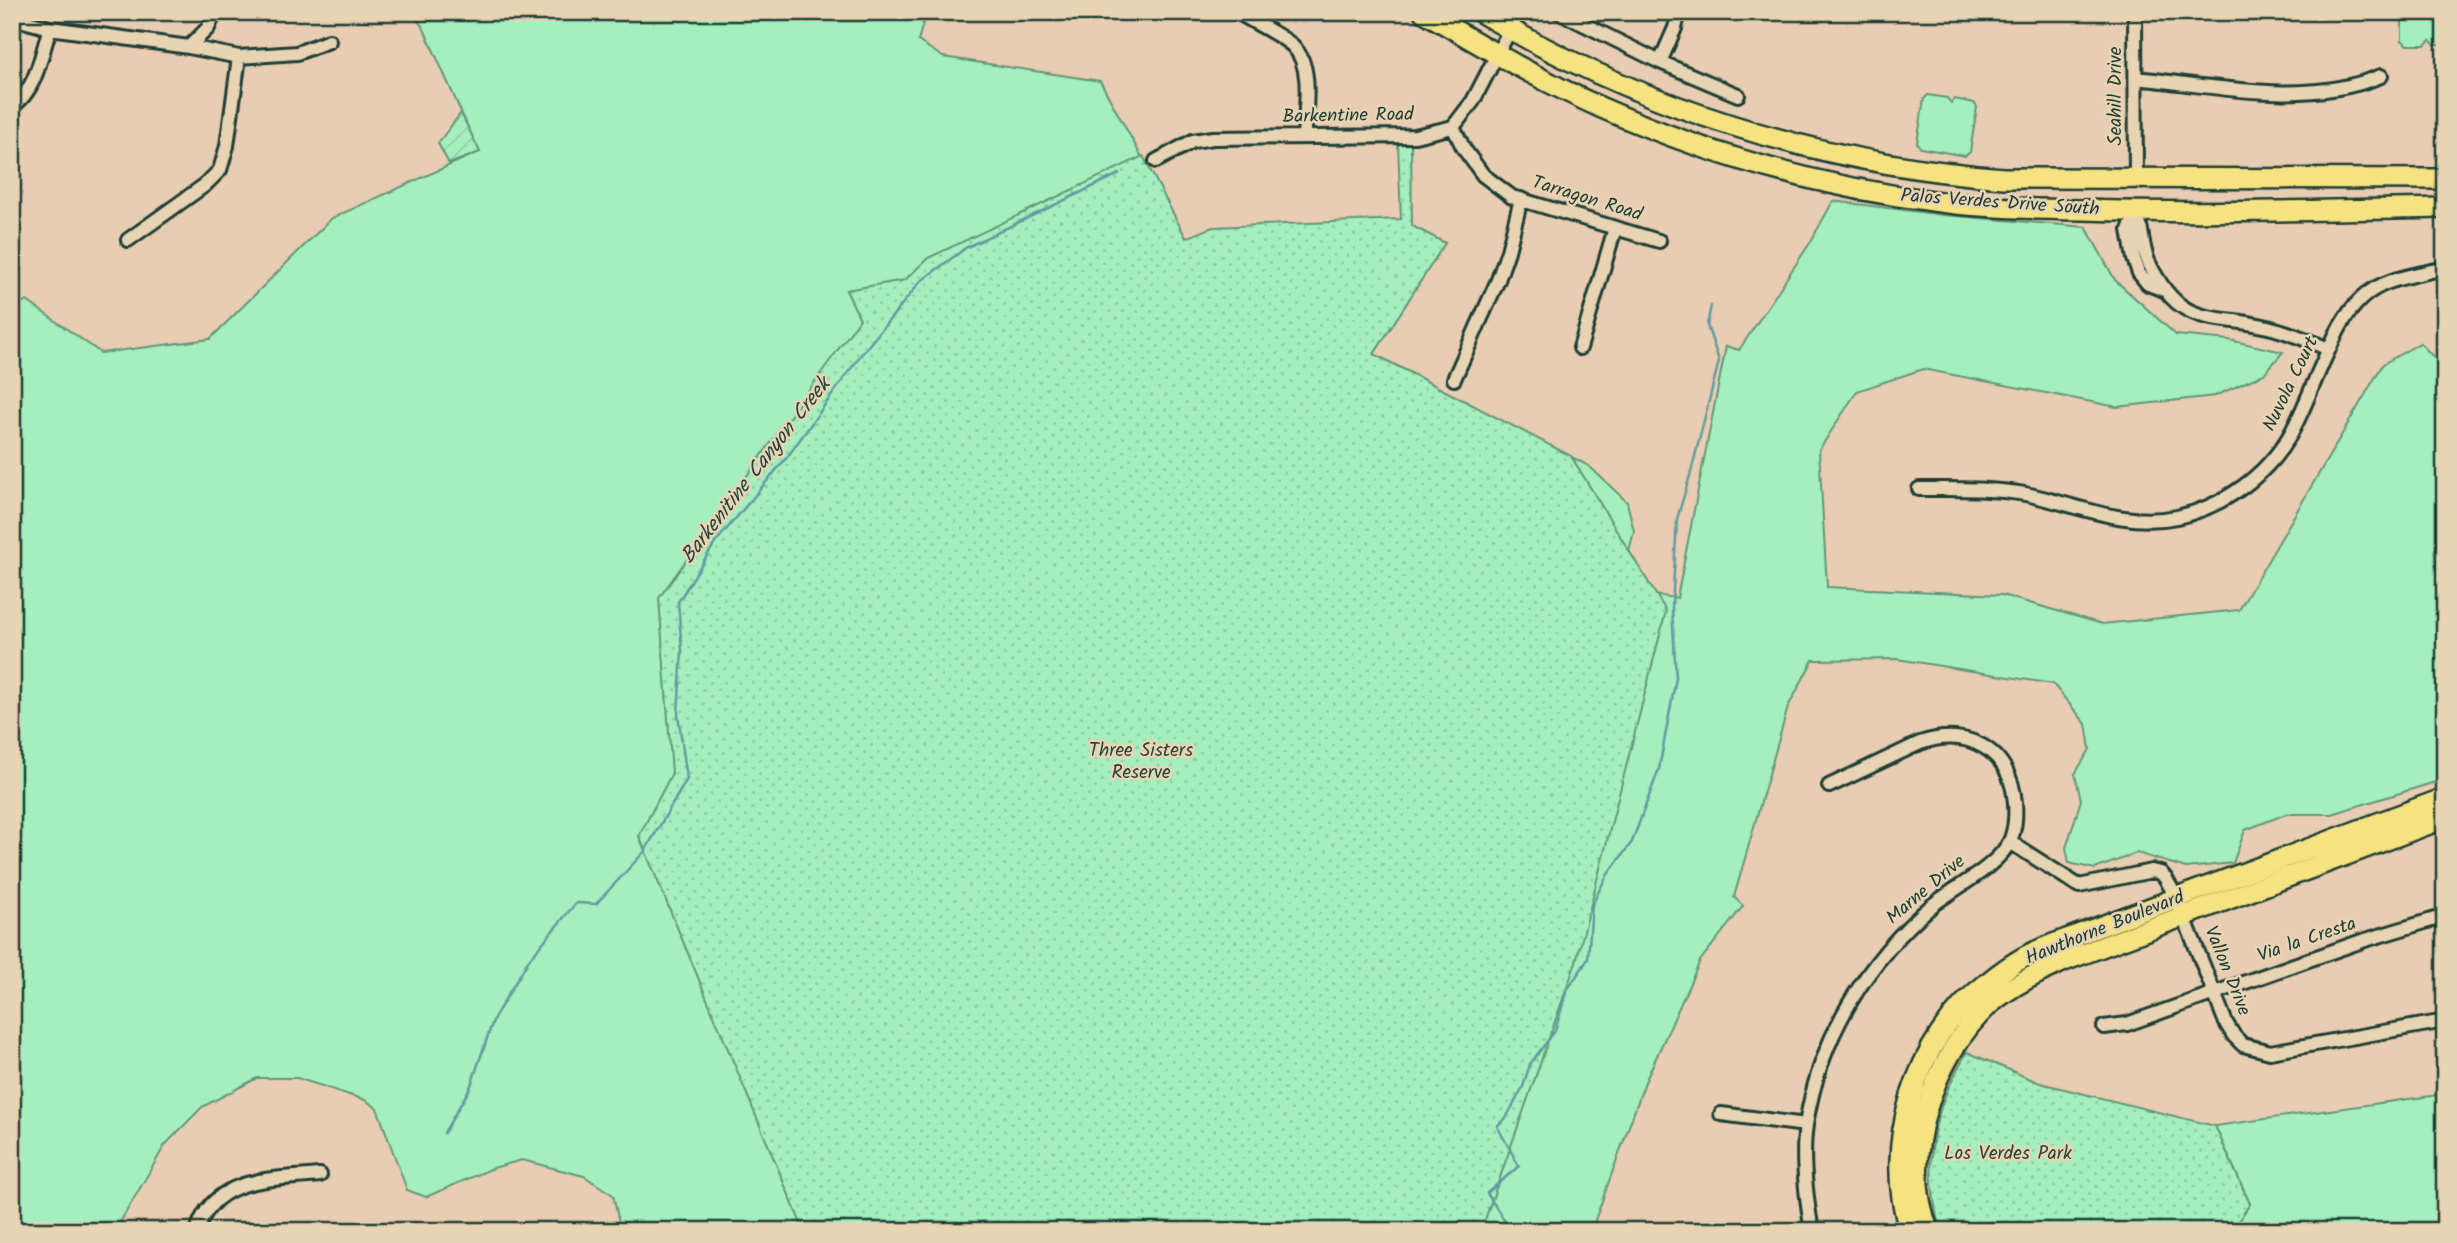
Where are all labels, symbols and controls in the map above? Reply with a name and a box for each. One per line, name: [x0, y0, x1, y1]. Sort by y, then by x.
street label: Seahill Drive: [2101, 46, 2131, 145]
street label: Barkentine Road: [1282, 100, 1414, 132]
street label: Tarragon Road: [1528, 168, 1646, 230]
street label: Palos Verdes Drive South: [1899, 181, 2101, 225]
street label: Nuvola Court: [2255, 331, 2327, 437]
water label: Barkenitine Canyon Creek: [673, 368, 841, 571]
park label: Three Sisters Reserve: [1089, 736, 1193, 788]
street label: Marne Drive: [1880, 847, 1973, 932]
street label: Hawthorne Boulevard: [2021, 882, 2189, 974]
street label: Via la Cresta: [2253, 909, 2361, 971]
street label: Vallon Drive: [2195, 922, 2259, 1021]
park label: Los Verdes Park: [1944, 1139, 2072, 1169]

